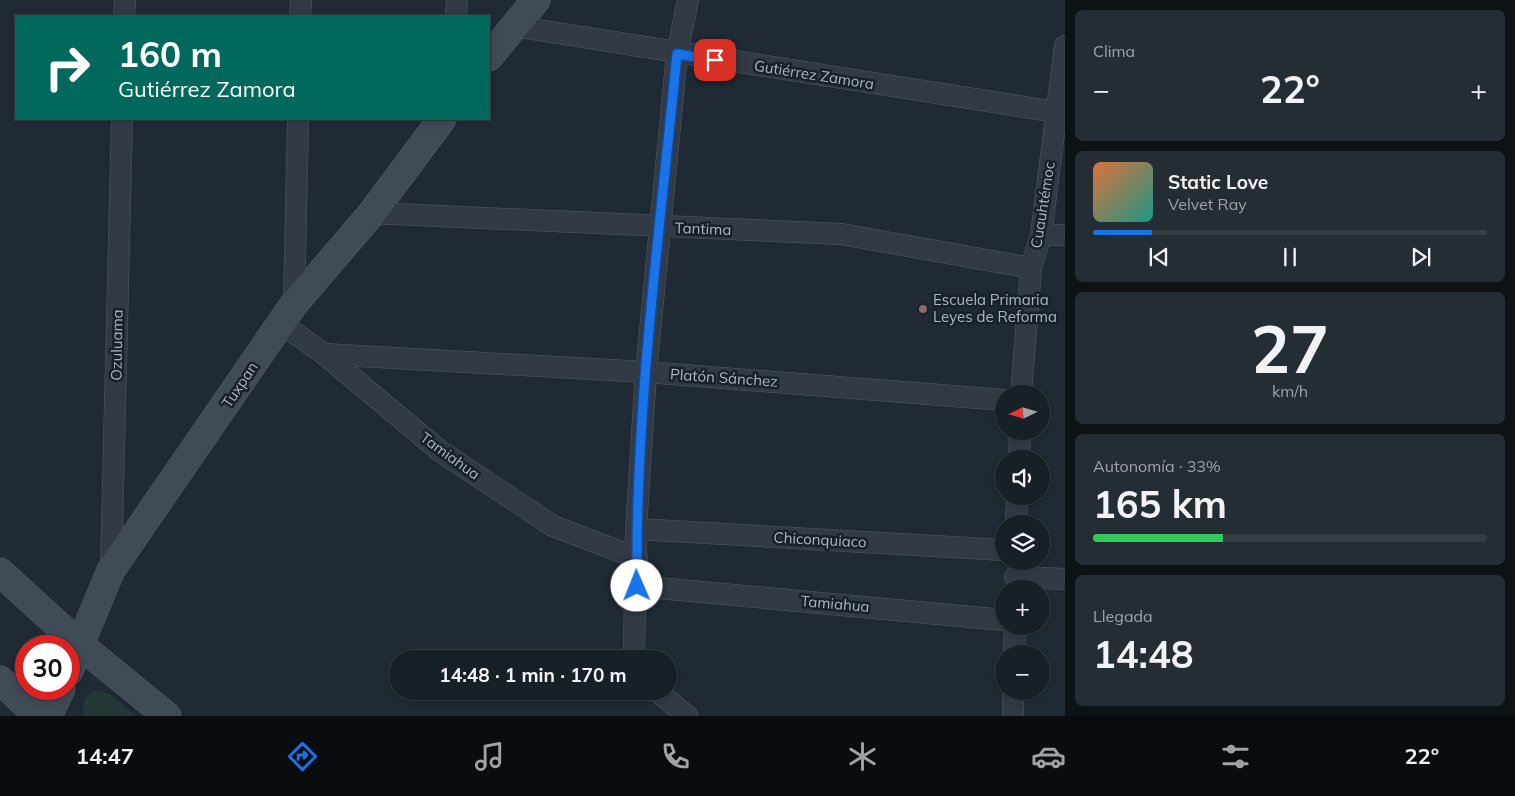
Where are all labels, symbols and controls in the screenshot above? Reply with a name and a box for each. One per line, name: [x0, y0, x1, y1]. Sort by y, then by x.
text: 160 m: [118, 32, 222, 76]
icon: right: [35, 35, 100, 100]
pin: [694, 39, 736, 81]
text: Clima: [1093, 41, 1135, 61]
icon: arrive: [701, 46, 729, 74]
street label: Gutiérrez Zamora: [753, 56, 875, 93]
text: 22°: [1260, 65, 1320, 113]
text: −: [1093, 72, 1110, 107]
text: +: [1470, 72, 1487, 107]
text: Gutiérrez Zamora: [118, 75, 296, 103]
street label: Cuauhtémoc: [1026, 160, 1059, 250]
text: Static Love: [1168, 170, 1268, 194]
text: Velvet Ray: [1168, 194, 1247, 214]
street label: Tantima: [674, 218, 732, 239]
icon: previous: [1145, 243, 1173, 271]
icon: pause: [1276, 243, 1304, 271]
icon: next: [1407, 243, 1435, 271]
place label: Escuela Primaria Leyes de Reforma: [933, 290, 1057, 326]
marker: Escuela Primaria Leyes de Reforma: [917, 303, 929, 315]
text: 27: [1251, 308, 1329, 389]
street label: Ozuluama: [106, 309, 127, 381]
street label: Tuxpan: [217, 358, 262, 411]
street label: Platón Sánchez: [669, 364, 779, 391]
text: km/h: [1272, 381, 1308, 401]
north arrow: [995, 385, 1050, 440]
map controls: [995, 385, 1050, 700]
street label: Tamiahua: [417, 428, 484, 484]
button: sound: [995, 450, 1050, 505]
text: Autonomía · 33%: [1093, 456, 1221, 476]
text: 165 km: [1093, 480, 1227, 528]
button: layers: [995, 515, 1050, 570]
street label: Chiconquiaco: [773, 528, 867, 551]
position arrow: [610, 559, 662, 611]
button: +: [995, 580, 1050, 635]
street label: Tamiahua: [800, 591, 870, 616]
text: Llegada: [1093, 606, 1153, 626]
text: 14:48: [1093, 630, 1194, 678]
speed limit sign: 30: [15, 635, 80, 700]
button: −: [995, 645, 1050, 700]
text: 14:48 · 1 min · 170 m: [439, 663, 627, 687]
icon: directions: [285, 739, 320, 774]
icon: music: [472, 739, 507, 774]
icon: phone: [658, 739, 693, 774]
icon: climate: [845, 739, 880, 774]
icon: car: [1031, 739, 1066, 774]
icon: filters: [1218, 739, 1253, 774]
text: 14:47: [76, 742, 134, 770]
text: 22°: [1404, 742, 1439, 770]

